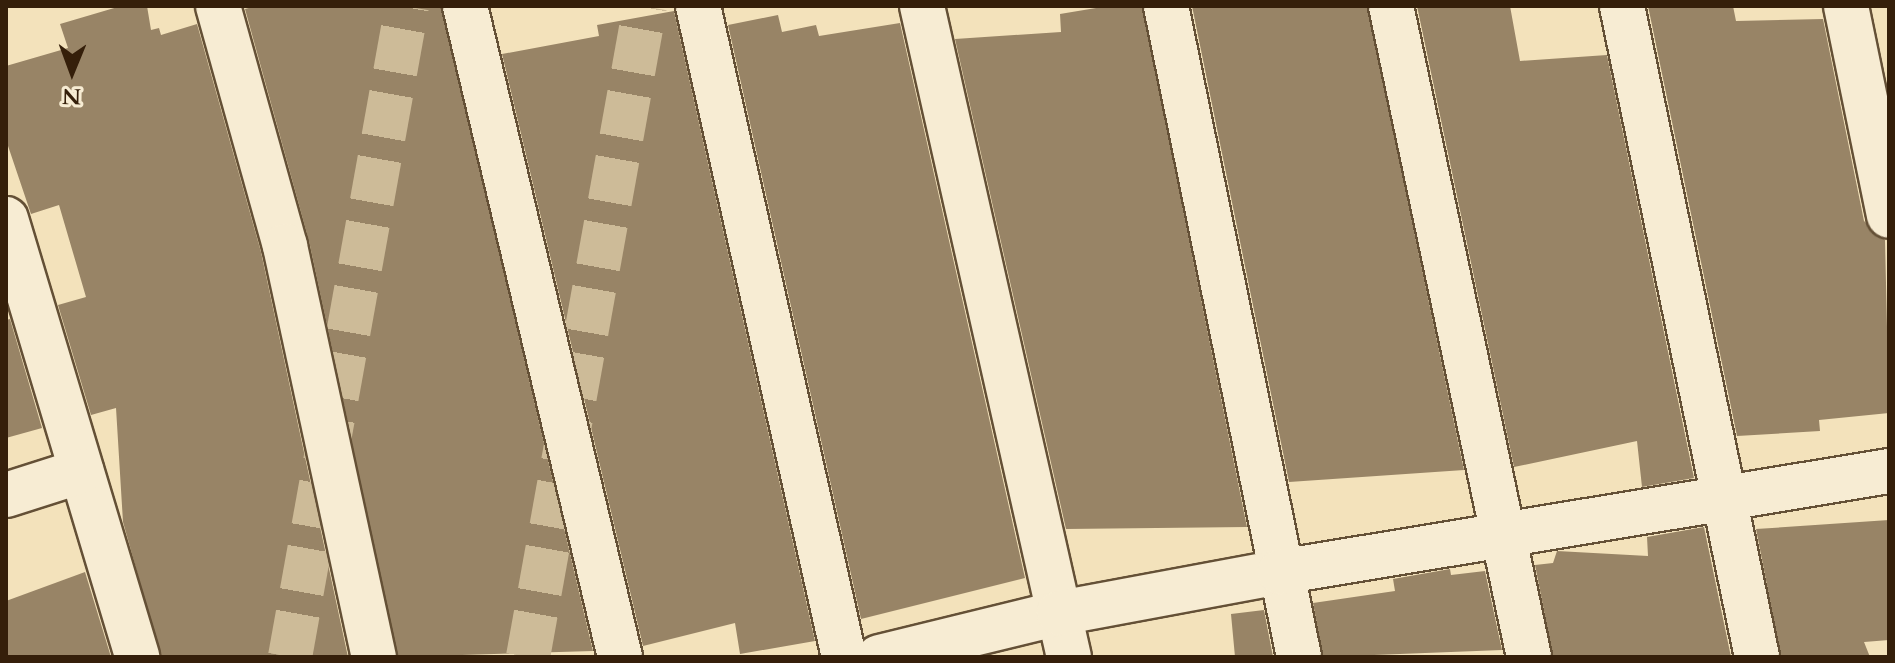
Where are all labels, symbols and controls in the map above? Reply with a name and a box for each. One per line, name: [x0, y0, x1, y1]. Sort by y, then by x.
north arrow: [32, 32, 112, 112]
text: N: [62, 81, 81, 111]

